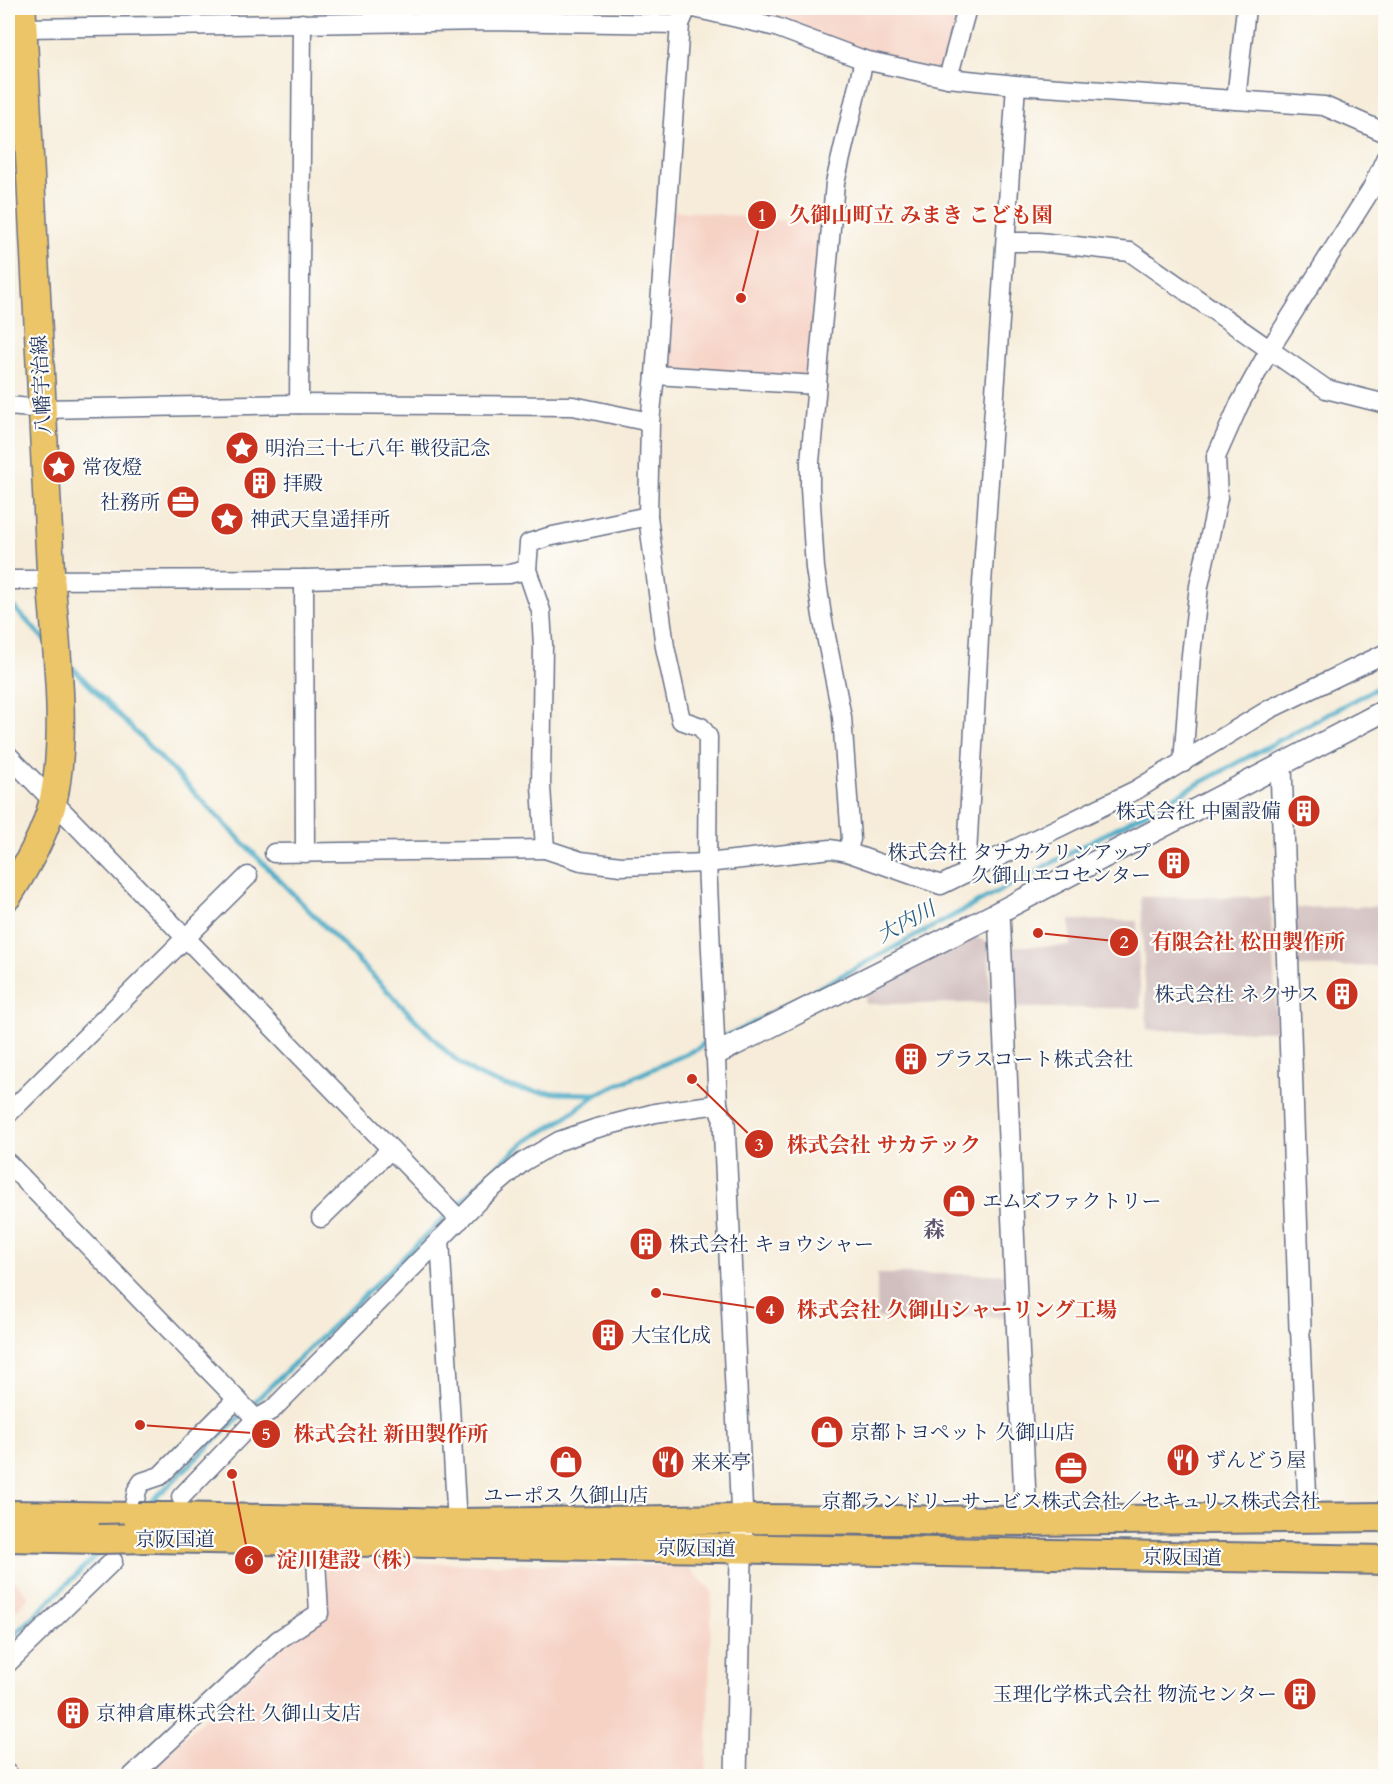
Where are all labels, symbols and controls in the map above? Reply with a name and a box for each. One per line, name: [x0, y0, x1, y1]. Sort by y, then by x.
callout: 久御山町立 みまき こども園: [747, 195, 1065, 234]
text: 久御山町立 みまき こども園: [789, 201, 1053, 230]
text: 1: [757, 203, 767, 228]
street label: 八幡宇治線: [25, 334, 58, 436]
place icon: 明治三十七八年 戦役記念: [224, 430, 260, 466]
place label: 明治三十七八年 戦役記念: [265, 435, 490, 462]
place icon: 常夜燈: [41, 449, 77, 485]
place label: 常夜燈: [82, 454, 142, 481]
building icon: 拝殿: [242, 465, 278, 501]
place label: 拝殿: [283, 470, 323, 497]
office icon: 社務所: [165, 484, 201, 520]
place label: 社務所: [100, 489, 160, 516]
place icon: 神武天皇遥拝所: [209, 501, 245, 537]
place label: 神武天皇遥拝所: [250, 506, 390, 533]
building icon: 株式会社 中園設備: [1286, 793, 1322, 829]
place label: 株式会社 中園設備: [1116, 798, 1281, 825]
place label: 株式会社 タナカクリンアップ 久御山エコセンター: [887, 839, 1151, 889]
building icon: 株式会社 タナカクリンアップ 久御山エコセンター: [1156, 845, 1192, 881]
water label: 大内川: [872, 894, 943, 950]
callout: 有限会社 松田製作所: [1109, 922, 1357, 961]
text: 有限会社 松田製作所: [1151, 928, 1345, 957]
text: 2: [1119, 930, 1129, 955]
building icon: 株式会社 ネクサス: [1324, 976, 1360, 1012]
place label: 株式会社 ネクサス: [1154, 981, 1319, 1008]
building icon: プラスコート株式会社: [893, 1041, 929, 1077]
place label: プラスコート株式会社: [934, 1046, 1133, 1073]
callout: 株式会社 サカテック: [744, 1125, 993, 1164]
text: 株式会社 サカテック: [787, 1131, 981, 1160]
text: 3: [754, 1133, 764, 1158]
shop icon: エムズファクトリー: [941, 1183, 977, 1219]
place label: エムズファクトリー: [982, 1188, 1162, 1215]
district label: 森: [923, 1215, 945, 1245]
building icon: 株式会社 キョウシャー: [628, 1226, 664, 1262]
place label: 株式会社 キョウシャー: [669, 1231, 874, 1258]
callout: 株式会社 久御山シャーリング工場: [755, 1291, 1129, 1330]
text: 株式会社 久御山シャーリング工場: [797, 1296, 1117, 1325]
text: 4: [765, 1298, 775, 1323]
building icon: 大宝化成: [590, 1317, 626, 1353]
place label: 大宝化成: [631, 1322, 711, 1349]
callout: 株式会社 新田製作所: [251, 1414, 500, 1453]
shop icon: 京都トヨペット 久御山店: [809, 1414, 845, 1450]
place label: 京都トヨペット 久御山店: [850, 1419, 1075, 1446]
text: 株式会社 新田製作所: [294, 1420, 488, 1449]
text: 5: [261, 1422, 271, 1447]
restaurant icon: ずんどう屋: [1165, 1442, 1201, 1478]
shop icon: ユーポス 久御山店: [548, 1444, 584, 1480]
restaurant icon: 来来亭: [650, 1444, 686, 1480]
place label: ずんどう屋: [1206, 1447, 1306, 1474]
place label: 来来亭: [691, 1449, 751, 1476]
office icon: 京都ランドリーサービス株式会社／セキュリス株式会社: [1053, 1450, 1089, 1486]
place label: ユーポス 久御山店: [483, 1482, 649, 1509]
place label: 京都ランドリーサービス株式会社／セキュリス株式会社: [821, 1488, 1321, 1515]
street label: 京阪国道: [135, 1526, 215, 1553]
street label: 京阪国道: [656, 1534, 736, 1563]
callout: 淀川建設（株）: [234, 1540, 435, 1579]
street label: 京阪国道: [1142, 1543, 1222, 1572]
text: 淀川建設（株）: [277, 1546, 424, 1575]
text: 6: [244, 1548, 254, 1573]
building icon: 玉理化学株式会社 物流センター: [1282, 1676, 1318, 1712]
place label: 玉理化学株式会社 物流センター: [992, 1681, 1277, 1708]
building icon: 京神倉庫株式会社 久御山支店: [55, 1695, 91, 1731]
place label: 京神倉庫株式会社 久御山支店: [96, 1700, 361, 1727]

